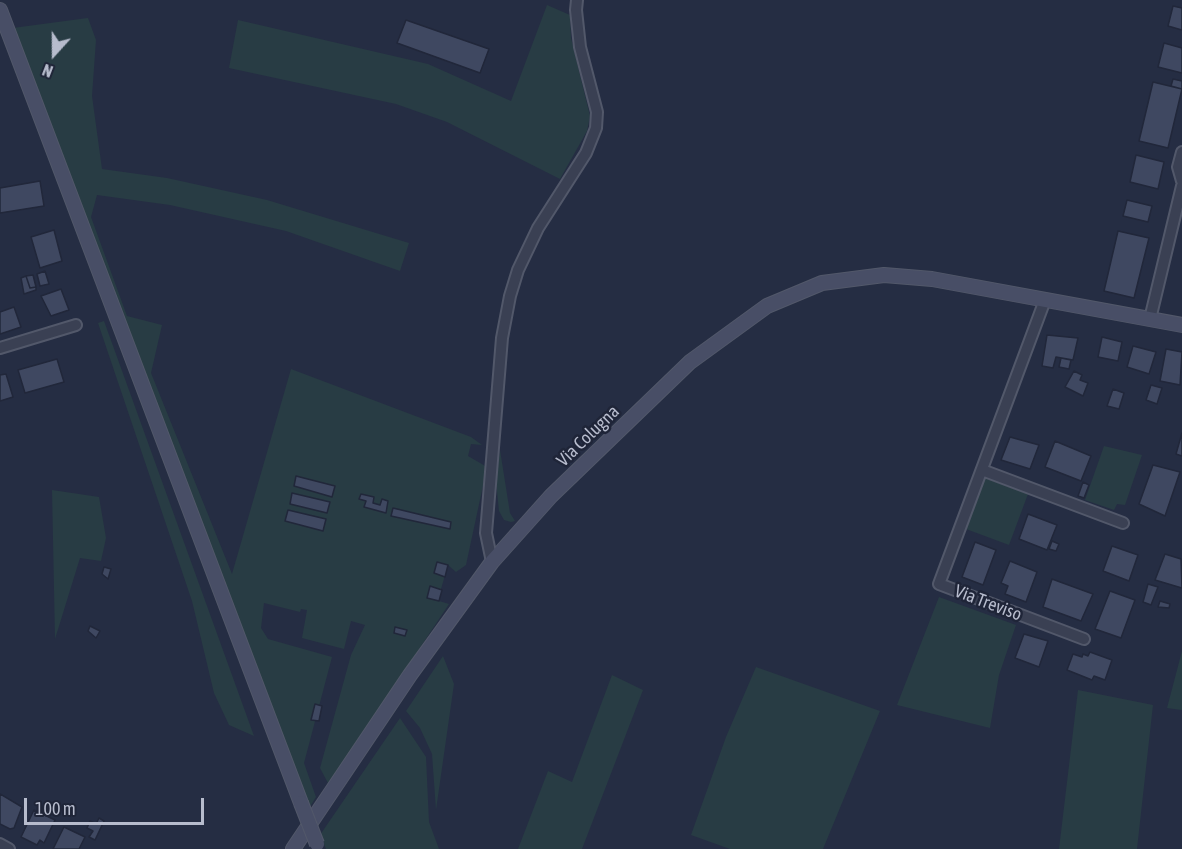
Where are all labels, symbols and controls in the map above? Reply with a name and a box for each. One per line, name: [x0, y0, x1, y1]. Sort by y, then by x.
north arrow: [24, 24, 84, 84]
text: N: [40, 61, 55, 81]
street label: Via Colugna: [552, 401, 624, 471]
street label: Via Treviso: [951, 580, 1025, 626]
scale bar: [27, 786, 207, 824]
text: 100 m: [35, 798, 76, 819]

